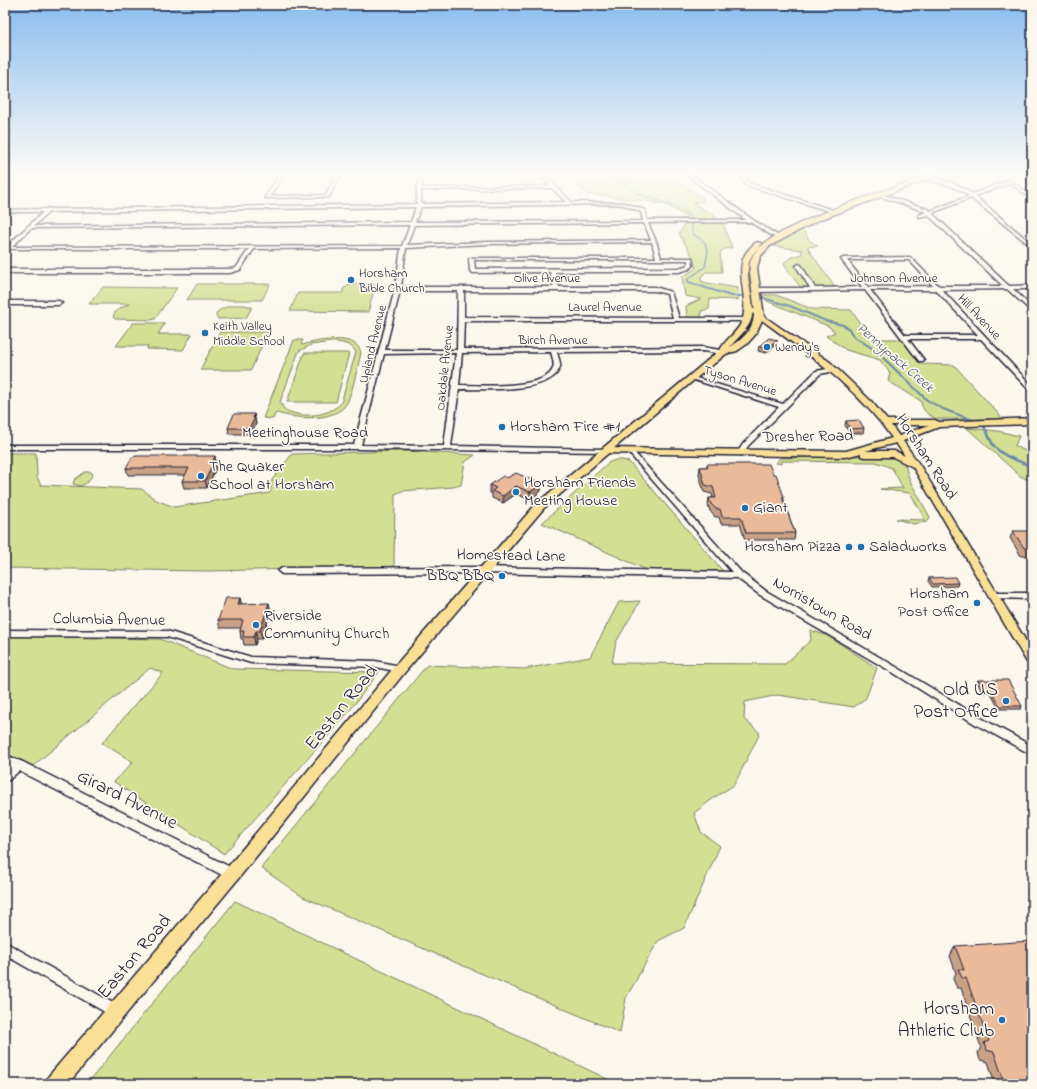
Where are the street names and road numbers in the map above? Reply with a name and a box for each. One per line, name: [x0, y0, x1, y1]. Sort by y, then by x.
street label: Olive Avenue: [514, 269, 580, 288]
street label: Johnson Avenue: [850, 269, 938, 288]
street label: Hill Avenue: [953, 290, 1005, 344]
street label: Laurel Avenue: [568, 298, 642, 317]
street label: Upland Avenue: [354, 303, 392, 385]
street label: Oakdale Avenue: [431, 324, 459, 412]
street label: Birch Avenue: [517, 331, 588, 350]
street label: Tyson Avenue: [701, 361, 779, 402]
street label: Horsham Road: [889, 409, 963, 505]
street label: Meetinghouse Road: [242, 421, 368, 445]
street label: Dresher Road: [762, 424, 853, 450]
street label: Homestead Lane: [456, 543, 567, 569]
street label: Norristown Road: [768, 571, 876, 647]
street label: Columbia Avenue: [52, 607, 166, 633]
street label: Easton Road: [299, 659, 385, 757]
street label: Girard Avenue: [72, 763, 182, 837]
street label: Easton Road: [92, 909, 179, 1005]

